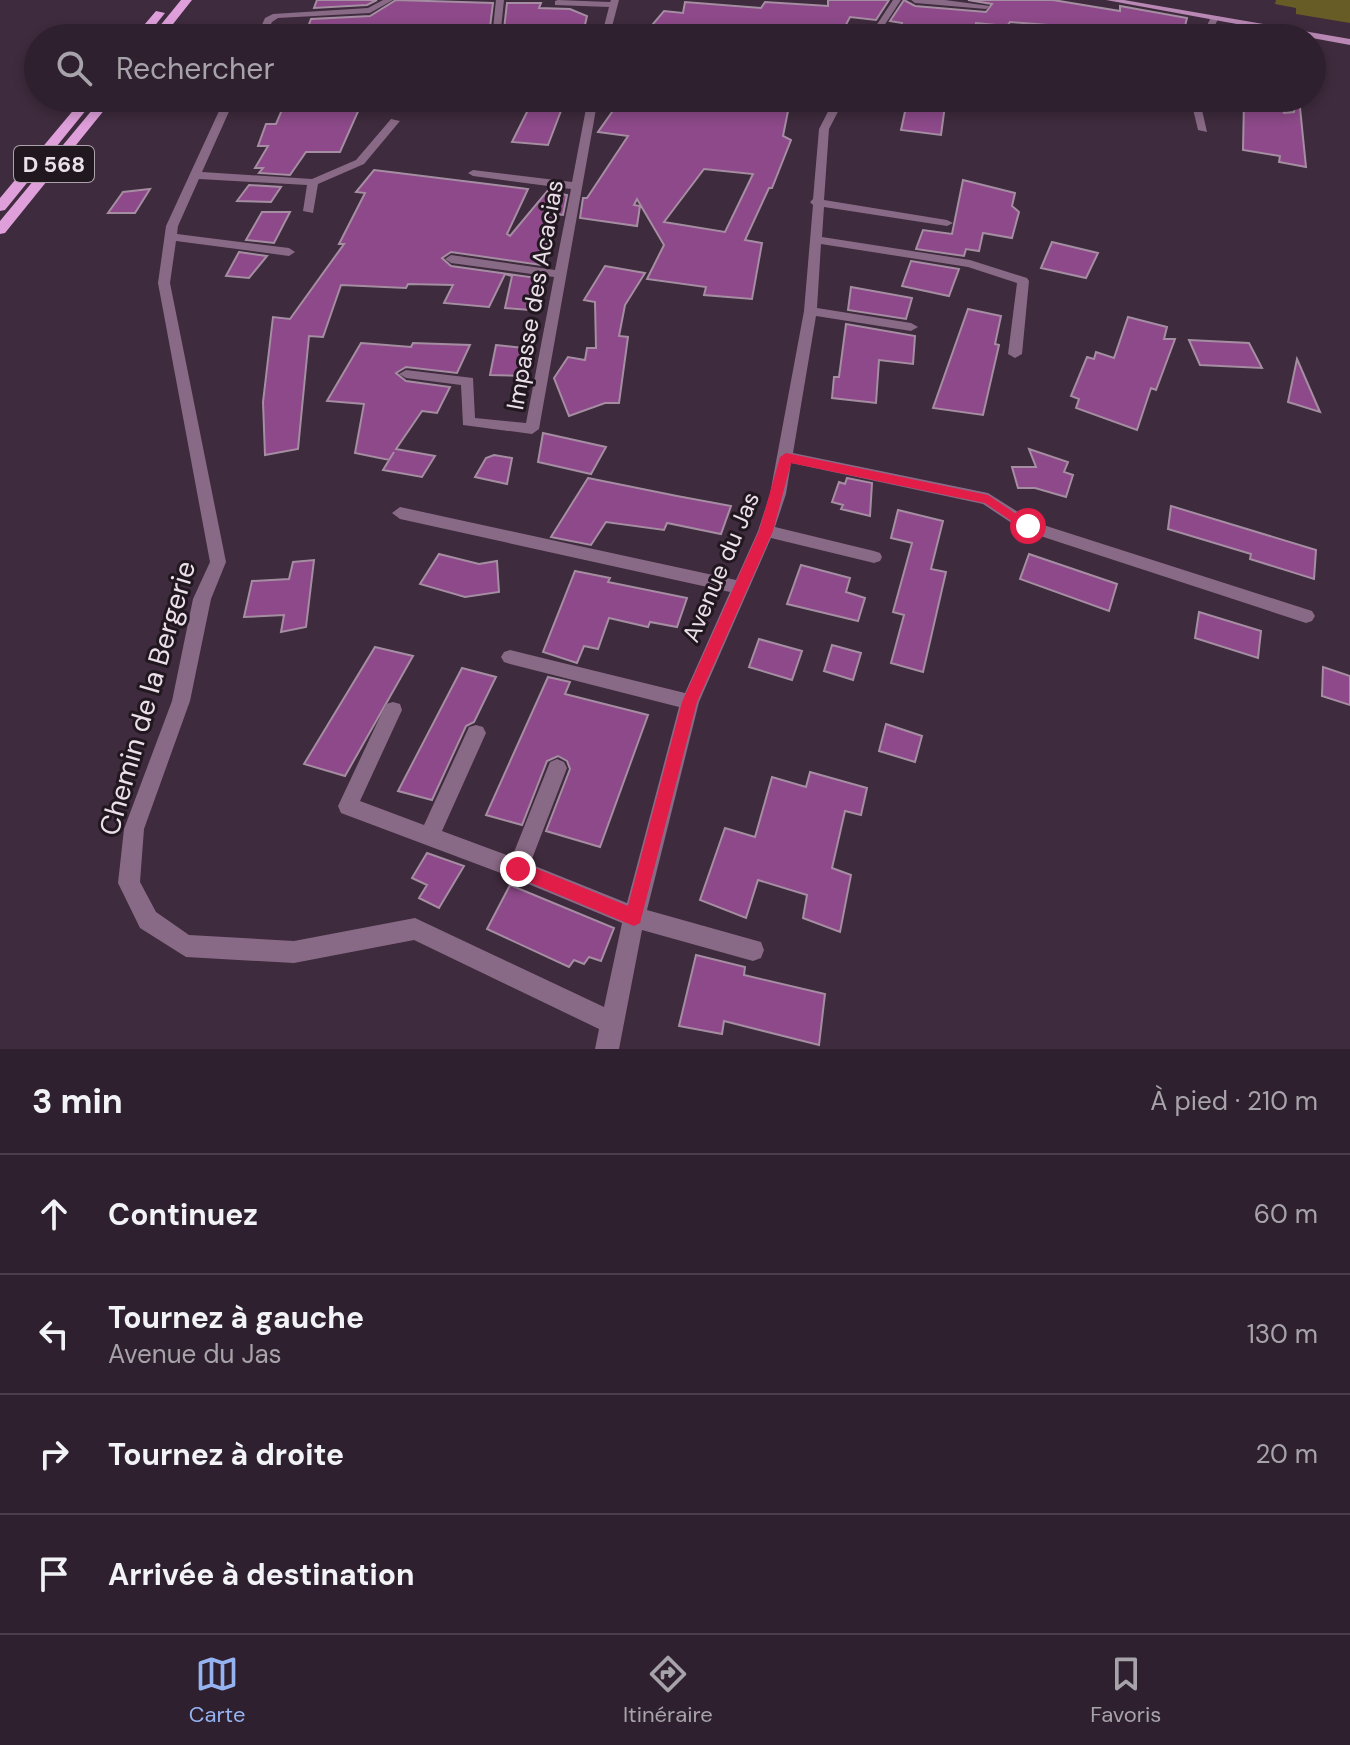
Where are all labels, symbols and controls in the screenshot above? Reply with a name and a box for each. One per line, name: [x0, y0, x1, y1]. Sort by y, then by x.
search box: [24, 24, 1326, 112]
icon: search: [52, 46, 96, 90]
text: Rechercher: [116, 49, 275, 88]
road number: D 568: [14, 146, 94, 182]
street label: Impasse des Acacias: [499, 178, 570, 412]
street label: Avenue du Jas: [675, 487, 766, 647]
route start: [1010, 508, 1046, 544]
street label: Chemin de la Bergerie: [91, 557, 204, 840]
route end: [500, 851, 536, 887]
text: 3 min: [32, 1079, 123, 1124]
text: À pied · 210 m: [1150, 1084, 1318, 1118]
icon: ahead: [32, 1192, 76, 1236]
text: Continuez: [108, 1195, 258, 1234]
text: 60 m: [1254, 1197, 1318, 1231]
text: Tournez à gauche: [108, 1298, 364, 1337]
icon: left: [32, 1312, 76, 1356]
text: 130 m: [1247, 1317, 1318, 1351]
text: Avenue du Jas: [108, 1337, 282, 1371]
icon: right: [32, 1432, 76, 1476]
text: Tournez à droite: [108, 1435, 344, 1474]
text: 20 m: [1255, 1437, 1318, 1471]
icon: arrive: [32, 1552, 76, 1596]
text: Arrivée à destination: [108, 1555, 414, 1594]
tab: Carte: [189, 1652, 245, 1729]
tab: Itinéraire: [623, 1652, 713, 1729]
tab: Favoris: [1090, 1652, 1161, 1729]

